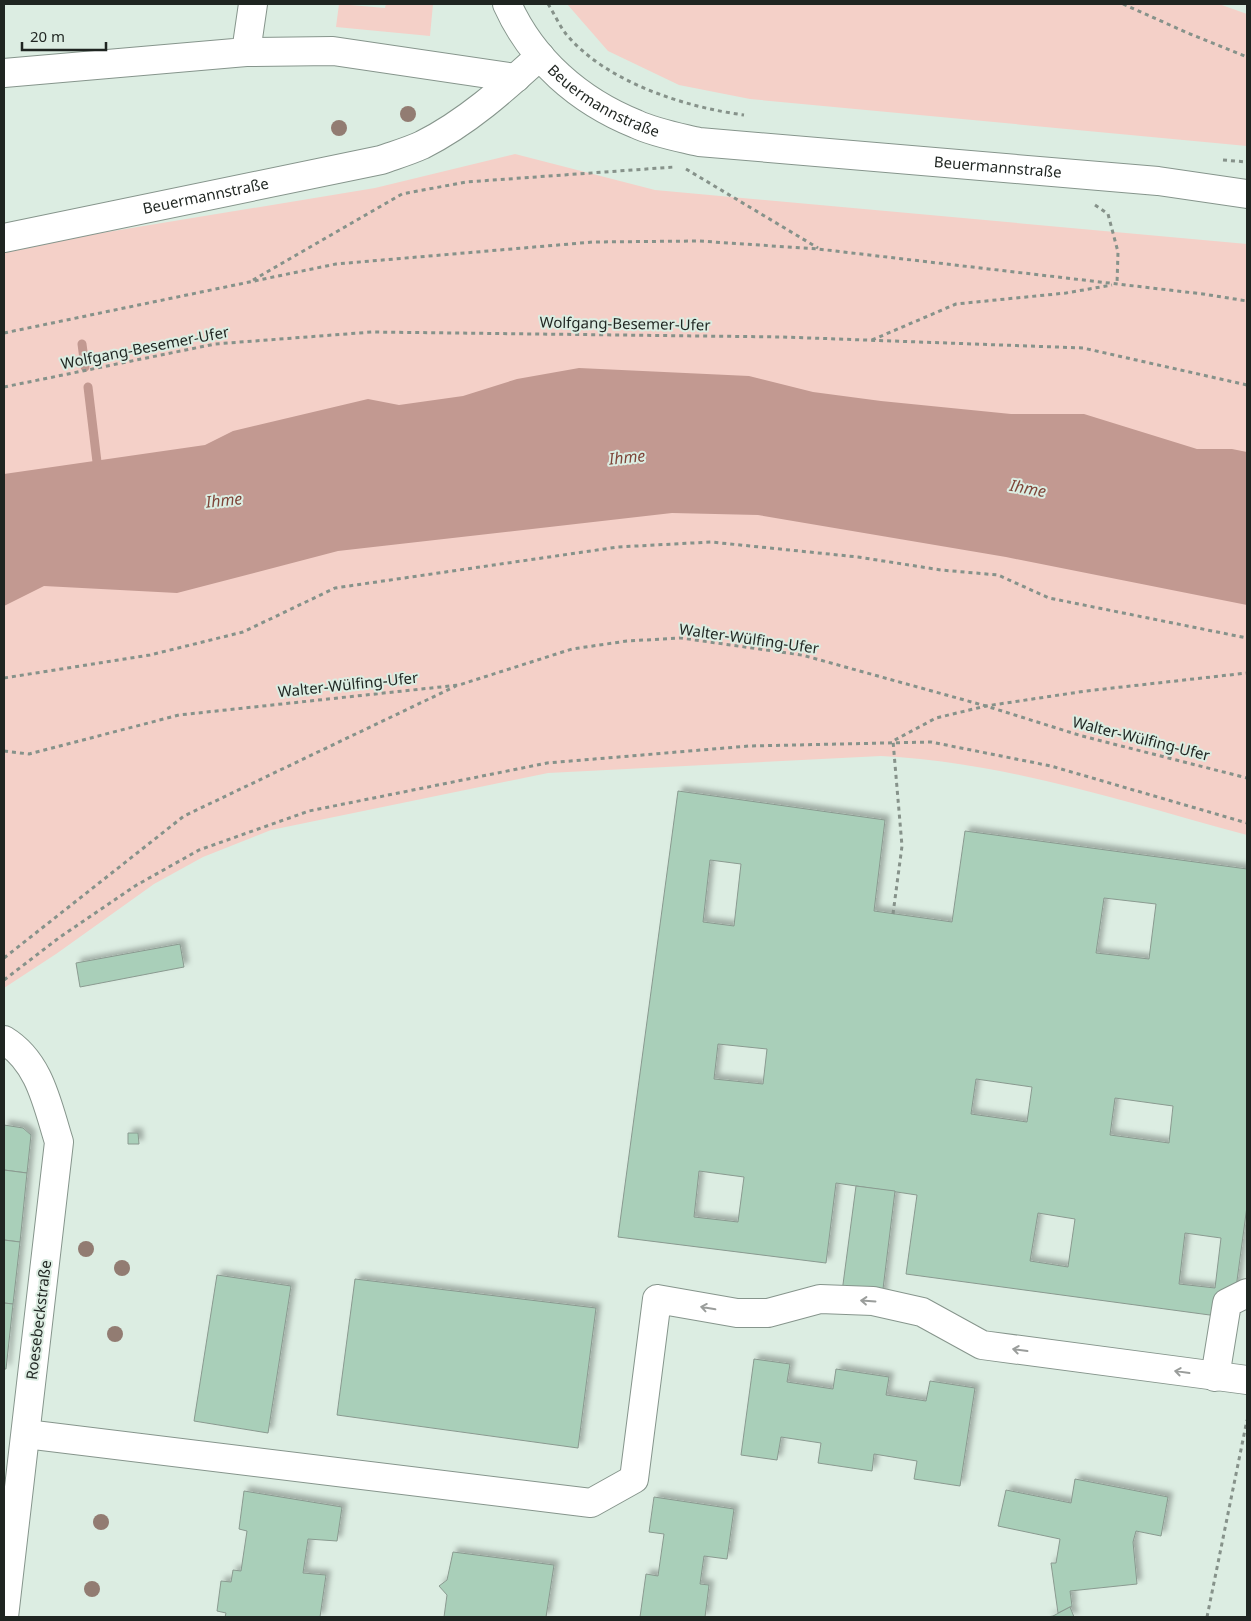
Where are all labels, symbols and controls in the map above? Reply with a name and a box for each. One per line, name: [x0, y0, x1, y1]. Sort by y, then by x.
scale bar: [22, 20, 106, 52]
text: 20 m: [30, 26, 65, 46]
street label: Beuermannstraße: [544, 59, 662, 141]
street label: Beuermannstraße: [933, 151, 1062, 182]
street label: Beuermannstraße: [141, 173, 270, 218]
street label: Wolfgang-Besemer-Ufer: [539, 312, 711, 334]
street label: Wolfgang-Besemer-Ufer: [59, 321, 231, 373]
water label: Ihme: [607, 444, 646, 470]
water label: Ihme: [1007, 474, 1048, 502]
water label: Ihme: [204, 487, 243, 513]
street label: Walter-Wülfing-Ufer: [678, 618, 820, 658]
street label: Walter-Wülfing-Ufer: [277, 667, 419, 701]
street label: Walter-Wülfing-Ufer: [1070, 711, 1212, 765]
street label: Roesebeckstraße: [21, 1259, 55, 1381]
one-way arrow: [861, 1296, 877, 1305]
one-way arrow: [700, 1303, 716, 1313]
one-way arrow: [1013, 1345, 1029, 1355]
one-way arrow: [1174, 1367, 1190, 1377]

